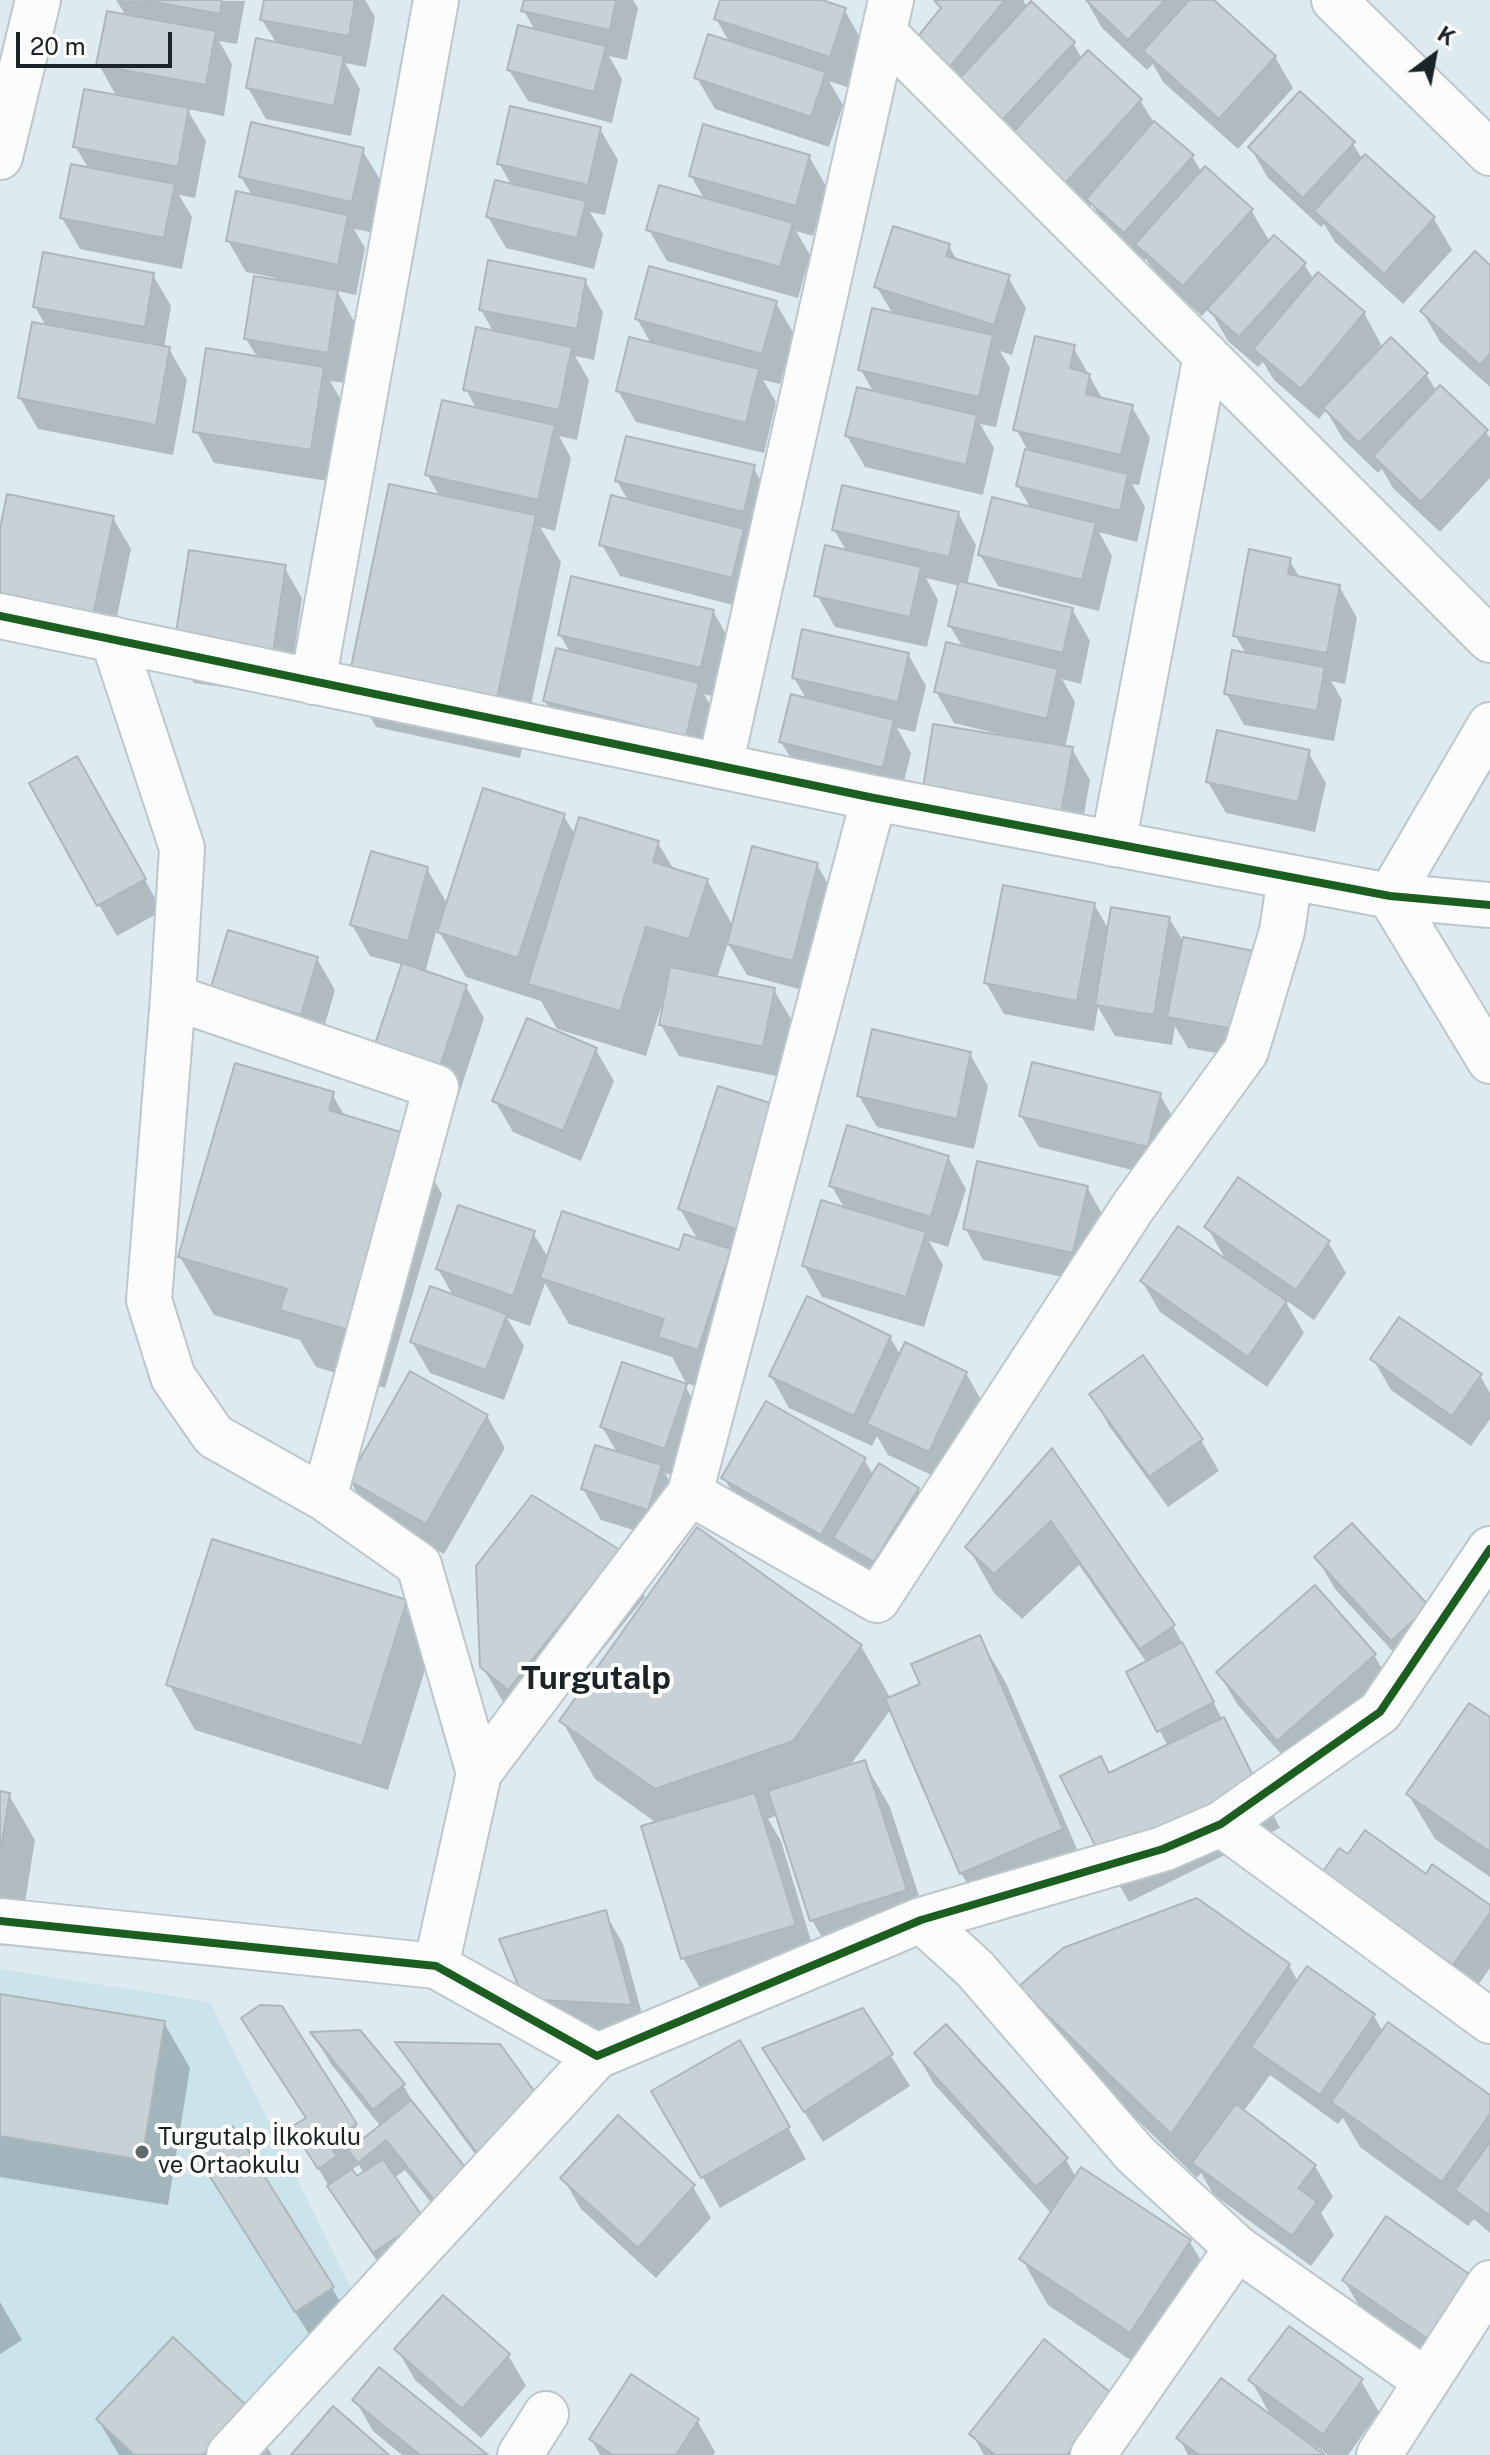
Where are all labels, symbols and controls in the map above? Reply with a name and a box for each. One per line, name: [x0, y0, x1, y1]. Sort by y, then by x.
scale bar: [20, 16, 176, 66]
north arrow: [1394, 16, 1474, 96]
text: K: [1433, 20, 1460, 51]
text: 20 m: [30, 32, 86, 60]
district label: Turgutalp: [521, 1660, 671, 1698]
place label: Turgutalp İlkokulu ve Ortaokulu: [158, 2124, 361, 2180]
marker: Turgutalp İlkokulu ve Ortaokulu: [133, 2143, 151, 2161]

